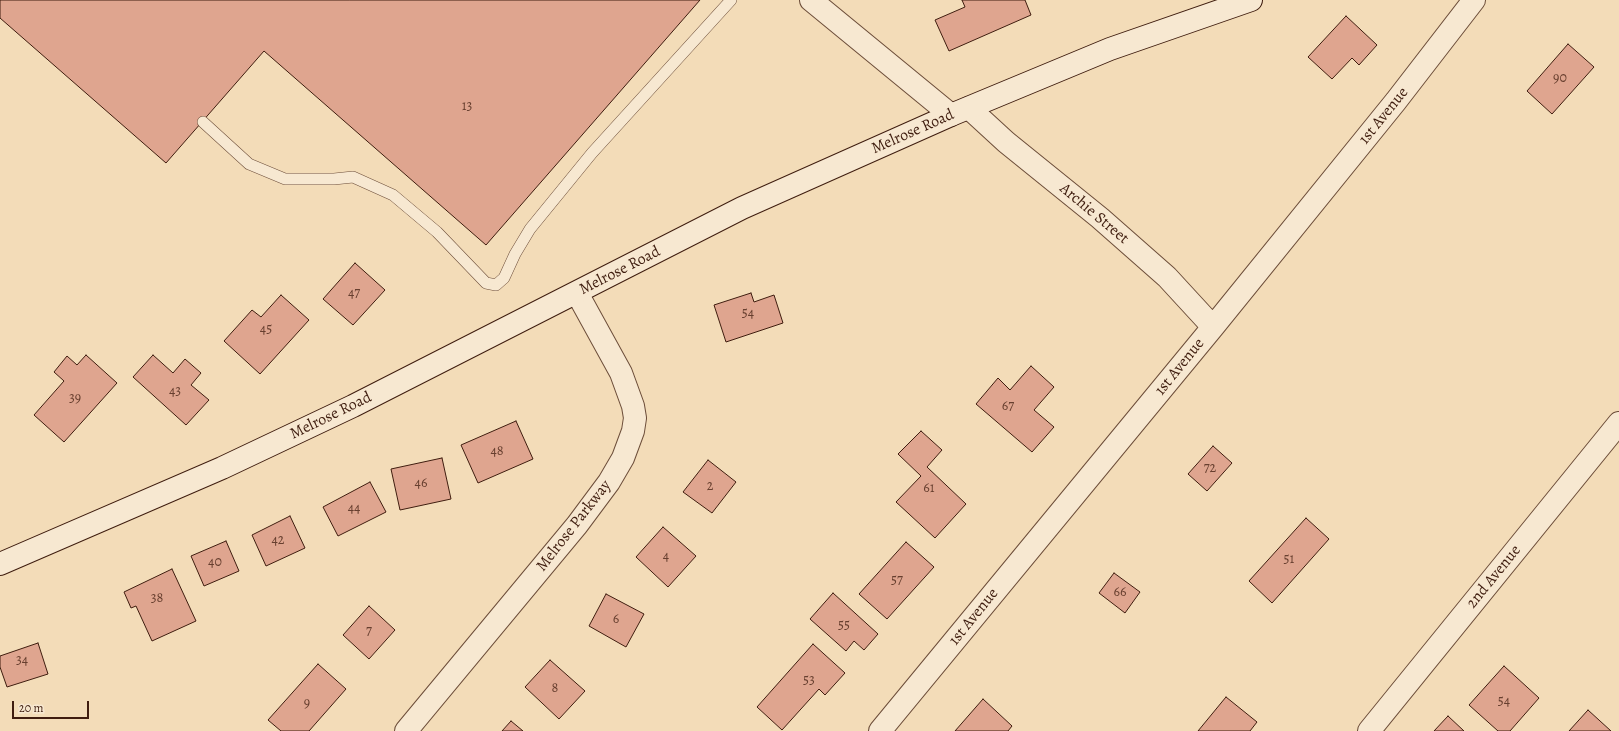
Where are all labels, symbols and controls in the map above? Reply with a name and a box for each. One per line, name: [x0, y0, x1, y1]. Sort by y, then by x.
house number: 90: [1553, 71, 1567, 87]
street label: 1st Avenue: [1355, 84, 1413, 148]
house number: 13: [462, 99, 472, 115]
street label: Melrose Road: [869, 105, 957, 159]
street label: Archie Street: [1055, 179, 1133, 249]
street label: Melrose Road: [576, 242, 664, 300]
house number: 47: [348, 286, 360, 302]
house number: 54: [742, 306, 754, 322]
house number: 45: [260, 322, 272, 338]
street label: 1st Avenue: [1151, 335, 1209, 399]
house number: 43: [169, 384, 181, 400]
street label: Melrose Road: [287, 388, 375, 444]
house number: 39: [69, 391, 81, 407]
house number: 67: [1002, 399, 1014, 415]
house number: 48: [490, 444, 504, 460]
house number: 72: [1204, 461, 1216, 477]
house number: 46: [415, 476, 427, 492]
street label: Melrose Parkway: [532, 477, 616, 575]
house number: 2: [707, 479, 713, 495]
house number: 61: [923, 481, 935, 497]
house number: 44: [348, 501, 360, 517]
house number: 42: [272, 533, 284, 549]
street label: 2nd Avenue: [1463, 542, 1525, 612]
house number: 4: [663, 549, 669, 565]
house number: 51: [1284, 552, 1294, 568]
house number: 40: [208, 555, 222, 571]
house number: 57: [891, 573, 903, 589]
street label: 1st Avenue: [945, 585, 1003, 649]
house number: 66: [1114, 585, 1126, 601]
house number: 38: [151, 591, 163, 607]
house number: 6: [613, 612, 619, 628]
house number: 55: [838, 618, 850, 634]
house number: 7: [366, 624, 372, 640]
house number: 34: [16, 653, 28, 669]
house number: 53: [803, 673, 815, 689]
house number: 8: [552, 681, 558, 697]
scale bar: [14, 693, 91, 719]
house number: 54: [1498, 694, 1510, 710]
house number: 9: [304, 696, 310, 712]
text: 20 m: [19, 700, 43, 716]

